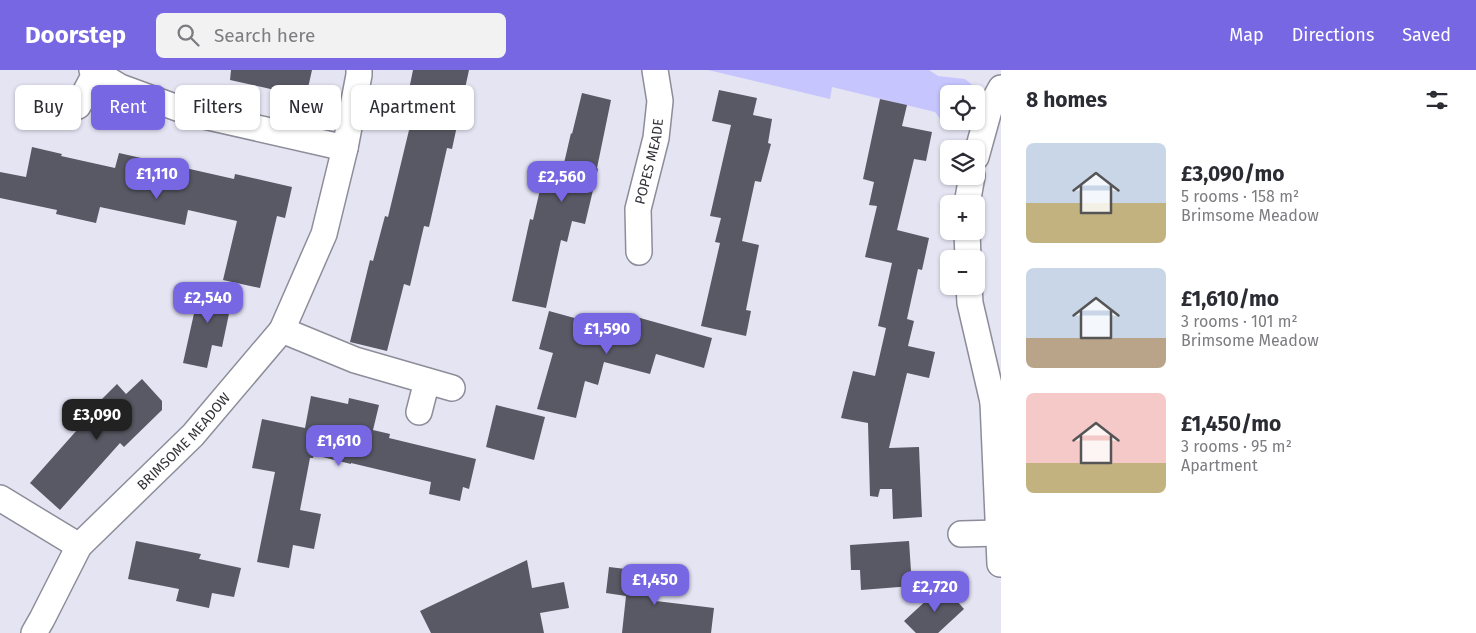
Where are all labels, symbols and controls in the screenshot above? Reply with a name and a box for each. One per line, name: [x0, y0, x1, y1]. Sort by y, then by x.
search box: [156, 13, 506, 58]
text: Doorstep: [25, 21, 126, 49]
icon: search: [174, 21, 202, 49]
text: Search here: [214, 24, 315, 47]
text: Map: [1229, 24, 1264, 46]
text: Directions: [1292, 24, 1374, 46]
text: Saved: [1402, 24, 1451, 46]
chip: Buy: [15, 85, 81, 130]
chip: Rent: [91, 85, 165, 130]
chip: Filters: [175, 85, 260, 130]
chip: New: [270, 85, 341, 130]
chip: Apartment: [351, 85, 474, 130]
map controls: [940, 85, 985, 295]
button: locate: [940, 85, 985, 130]
icon: filters: [1423, 86, 1451, 114]
text: 8 homes: [1026, 87, 1107, 113]
street label: POPES MEADE: [632, 118, 667, 206]
button: layers: [940, 140, 985, 185]
pin: £1,110: [116, 158, 198, 200]
pin: £2,560: [521, 160, 603, 203]
text: £3,090/mo: [1181, 161, 1284, 187]
icon: home: [1066, 163, 1126, 223]
text: £1,110: [136, 164, 178, 183]
text: £2,560: [538, 167, 586, 186]
text: 5 rooms · 158 m²: [1181, 187, 1299, 206]
button: +: [940, 195, 985, 240]
text: Brimsome Meadow: [1181, 206, 1319, 225]
button: −: [940, 250, 985, 295]
pin: £2,540: [167, 282, 249, 324]
text: £1,610/mo: [1181, 286, 1279, 312]
text: £2,540: [184, 288, 232, 307]
icon: home: [1066, 288, 1126, 348]
pin: £1,590: [566, 312, 648, 355]
text: 3 rooms · 101 m²: [1181, 312, 1298, 331]
text: £1,590: [584, 319, 630, 338]
text: Brimsome Meadow: [1181, 331, 1319, 350]
street label: BRIMSOME MEADOW: [134, 389, 234, 494]
pin: £3,090: [56, 398, 138, 441]
text: £3,090: [73, 405, 121, 424]
text: £1,450/mo: [1181, 411, 1281, 437]
icon: home: [1066, 413, 1126, 473]
pin: £1,610: [298, 424, 380, 467]
text: £1,610: [317, 431, 361, 450]
text: 3 rooms · 95 m²: [1181, 437, 1292, 456]
text: Apartment: [1181, 456, 1258, 475]
pin: £1,450: [614, 564, 696, 606]
text: £1,450: [632, 570, 678, 589]
pin: £2,720: [894, 570, 976, 613]
text: £2,720: [912, 577, 958, 596]

